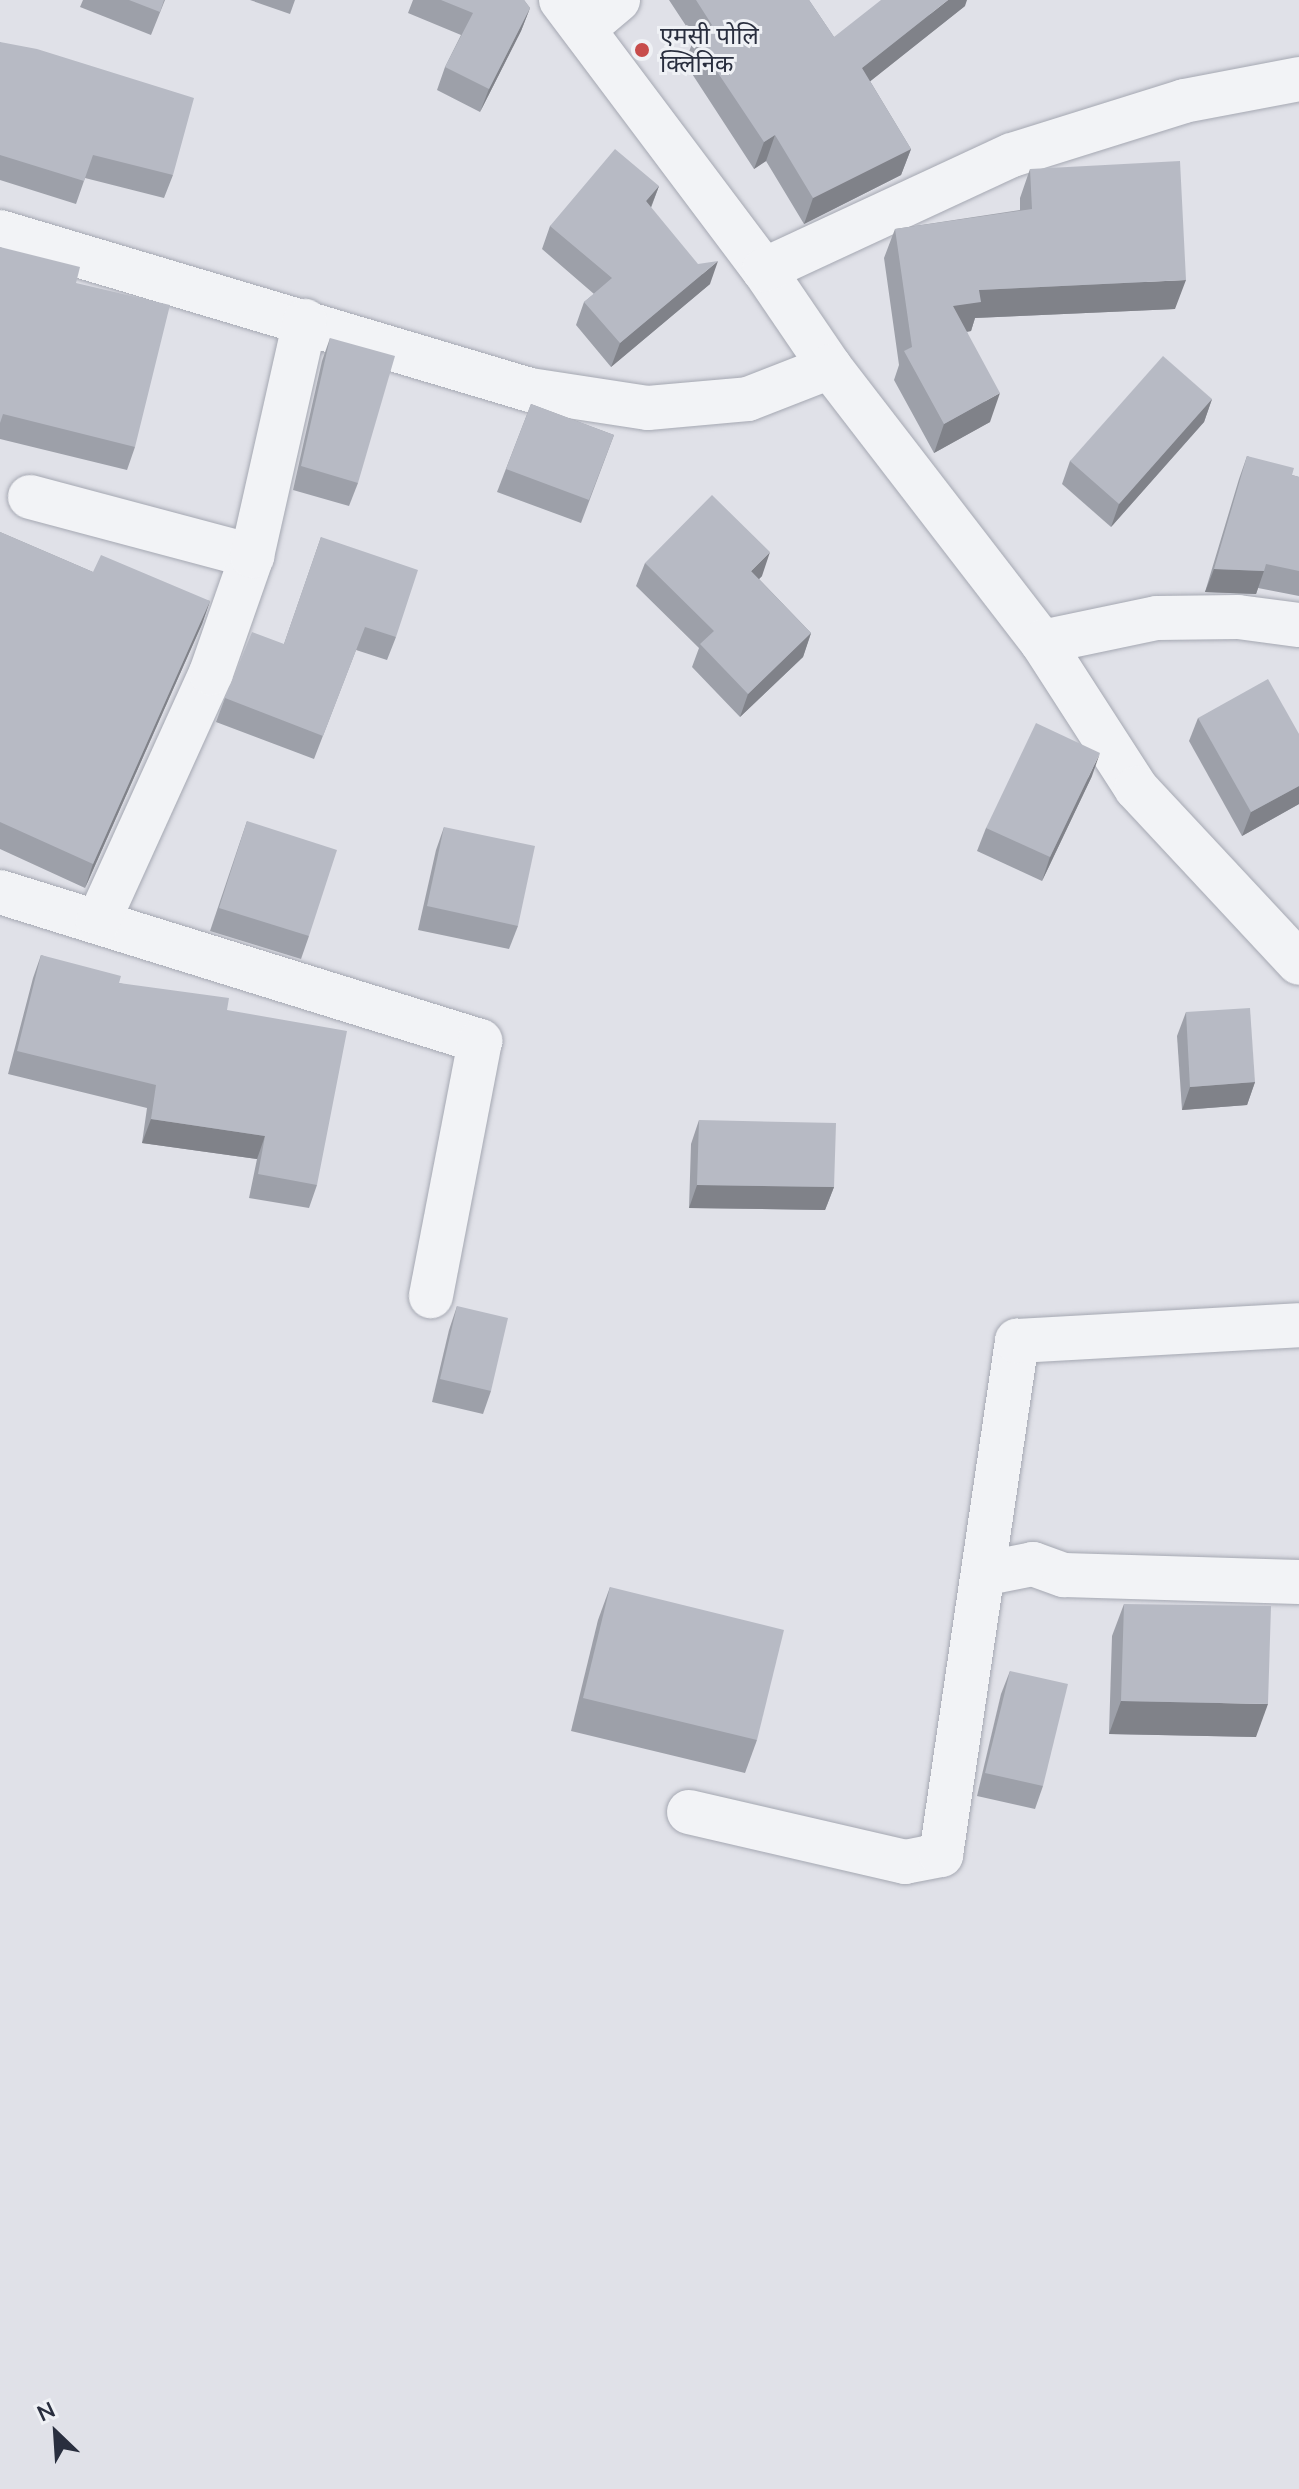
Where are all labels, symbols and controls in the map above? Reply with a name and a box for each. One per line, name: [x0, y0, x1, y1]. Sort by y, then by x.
place label: एमसी पोलि क्लिनिक: [660, 22, 759, 78]
marker: एमसी पोलि क्लिनिक: [631, 39, 653, 61]
north arrow: [16, 2393, 96, 2473]
text: N: [32, 2395, 59, 2427]

